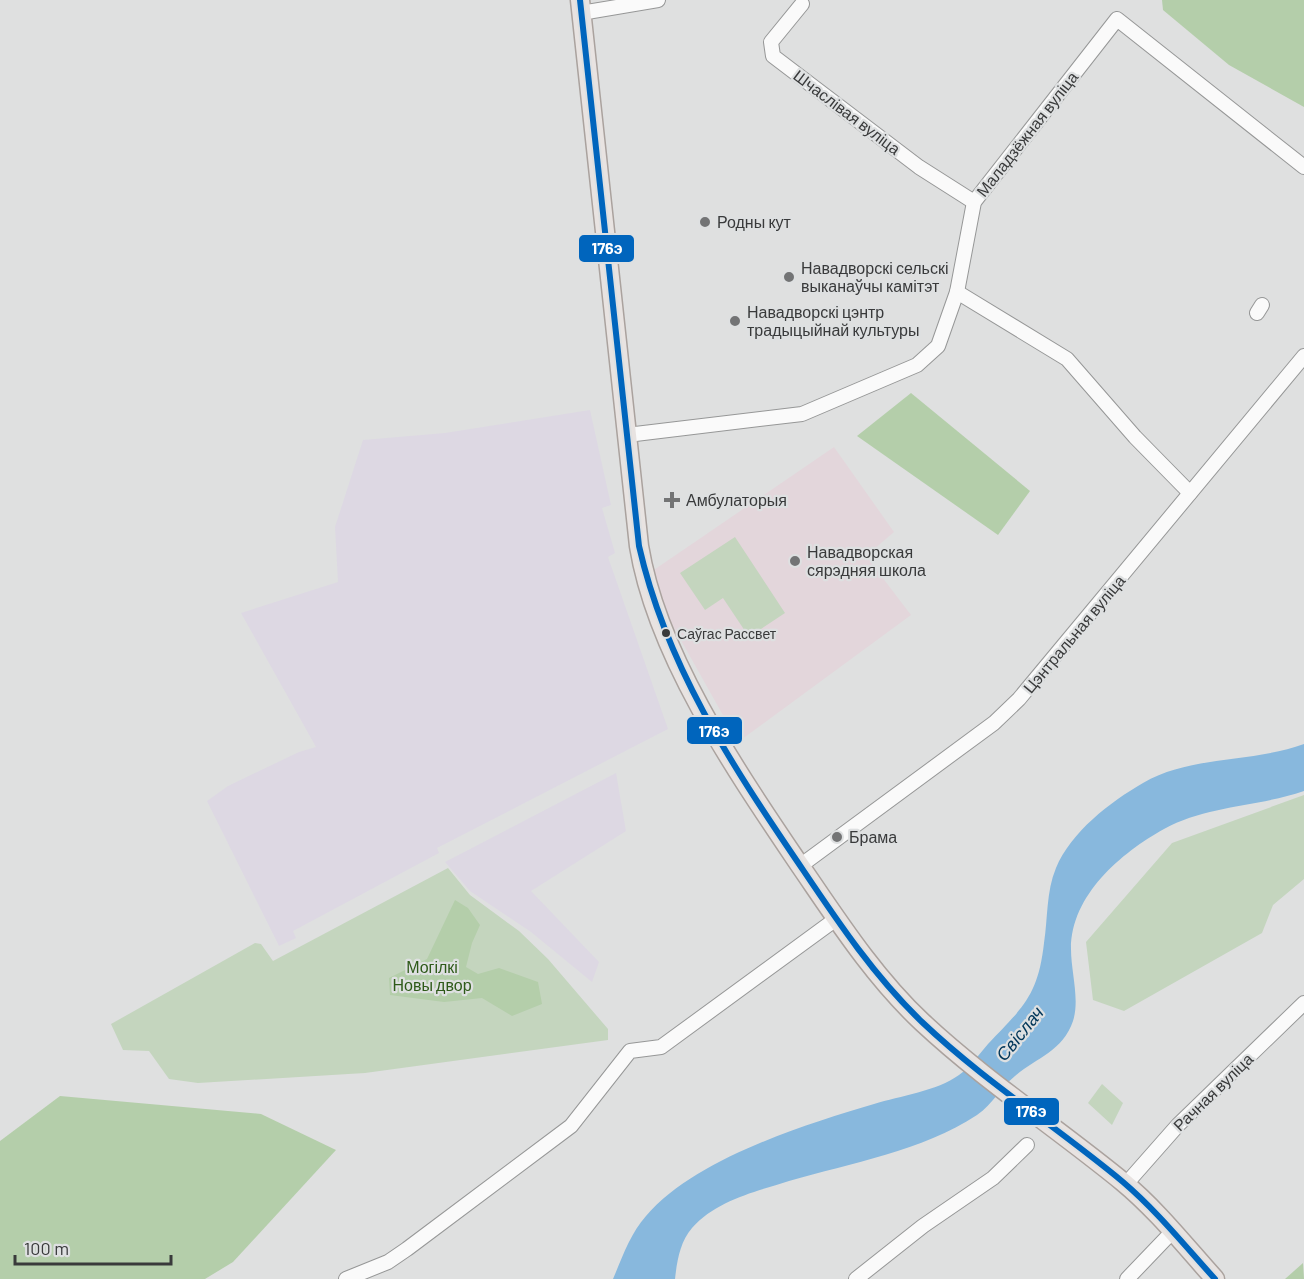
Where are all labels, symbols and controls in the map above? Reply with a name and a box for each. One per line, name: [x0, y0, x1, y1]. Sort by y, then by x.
street label: Шчаслівая вуліца: [790, 65, 904, 158]
street label: Маладзёжная вуліца: [972, 67, 1081, 200]
place label: Родны кут: [717, 212, 792, 231]
marker: Родны кут: [698, 215, 712, 229]
line badge: 176э: [578, 234, 635, 263]
text: 176э: [591, 238, 623, 257]
place label: Навадворскі сельскі выканаўчы камітэт: [801, 258, 948, 295]
marker: Навадворскі сельскі выканаўчы камітэт: [782, 270, 796, 284]
place label: Навадворскі цэнтр традыцыйнай культуры: [747, 302, 919, 339]
marker: Навадворскі цэнтр традыцыйнай культуры: [728, 314, 742, 328]
place label: Амбулаторыя: [686, 490, 787, 509]
marker: Амбулаторыя: [663, 491, 681, 509]
place label: Навадворская сярэдняя школа: [807, 542, 926, 579]
marker: Навадворская сярэдняя школа: [788, 554, 802, 568]
street label: Цэнтральная вуліца: [1019, 571, 1129, 696]
place label: Саўгас Рассвет: [677, 625, 777, 642]
marker: Саўгас Рассвет: [660, 627, 672, 639]
line badge: 176э: [686, 716, 743, 745]
text: 176э: [698, 721, 730, 740]
place label: Брама: [849, 827, 897, 846]
marker: Брама: [830, 830, 844, 844]
park label: Могілкі Новы двор: [392, 957, 472, 994]
water label: Свіслач: [991, 1002, 1048, 1065]
street label: Рачная вуліца: [1169, 1049, 1257, 1134]
line badge: 176э: [1003, 1097, 1060, 1126]
text: 176э: [1015, 1101, 1047, 1120]
scale bar: [15, 1228, 171, 1266]
text: 100 m: [24, 1237, 69, 1259]

